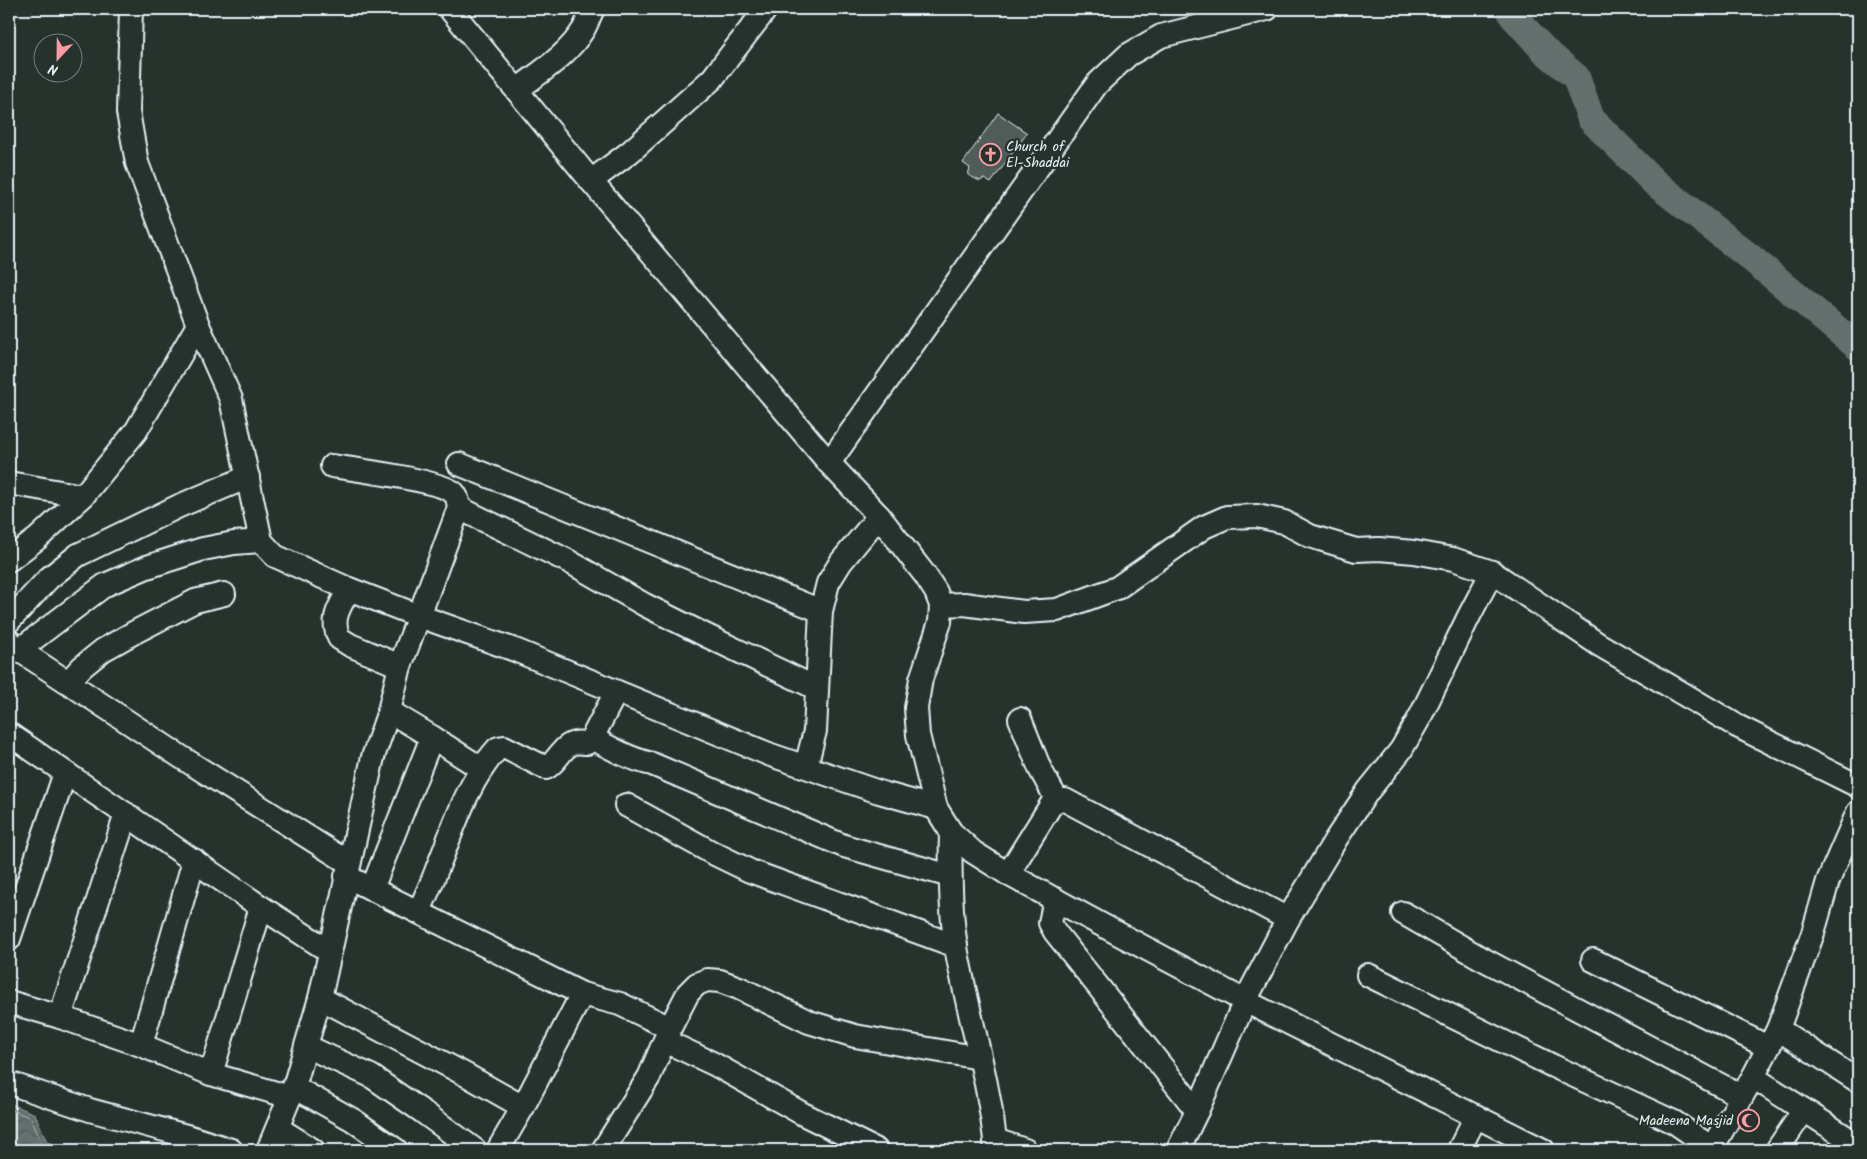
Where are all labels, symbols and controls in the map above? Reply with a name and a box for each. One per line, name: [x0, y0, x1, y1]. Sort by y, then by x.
north arrow: [32, 32, 82, 82]
text: N: [45, 57, 62, 81]
place label: Church of El-Shaddai: [1006, 136, 1070, 174]
church icon: Church of El-Shaddai: [978, 143, 1002, 167]
mosque icon: Madeena Masjid: [1737, 1109, 1761, 1133]
place label: Madeena Masjid: [1639, 1110, 1734, 1132]

